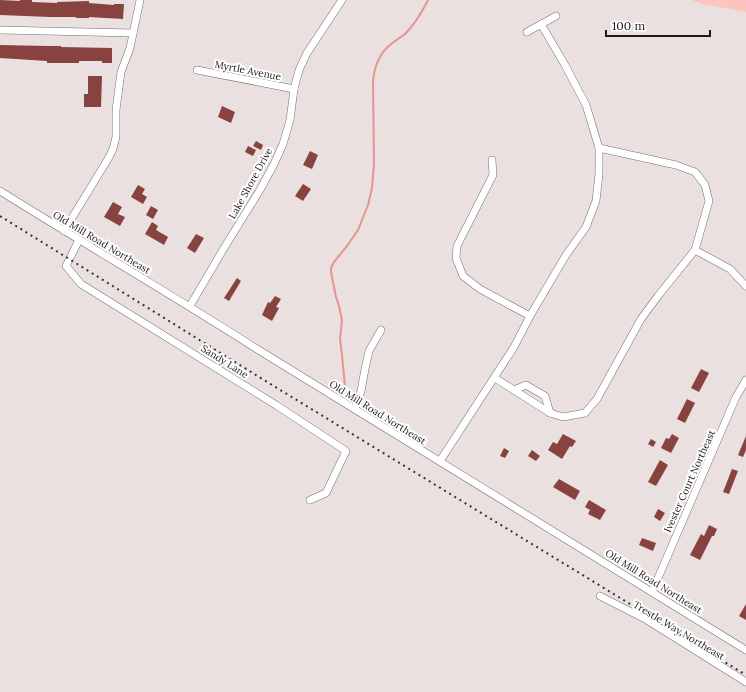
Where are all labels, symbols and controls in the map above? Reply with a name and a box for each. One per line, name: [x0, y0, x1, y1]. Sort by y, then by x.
scale bar: [606, 12, 710, 38]
text: 100 m: [612, 18, 645, 33]
street label: Myrtle Avenue: [214, 58, 283, 83]
street label: Lake Shore Drive: [226, 145, 276, 221]
street label: Old Mill Road Northeast: [50, 208, 153, 277]
street label: Sandy Lane: [199, 342, 251, 381]
street label: Old Mill Road Northeast: [327, 377, 429, 448]
street label: Ivester Court Northeast: [661, 428, 718, 534]
street label: Old Mill Road Northeast: [603, 546, 705, 617]
street label: Trestle Way Northeast: [631, 598, 727, 663]

